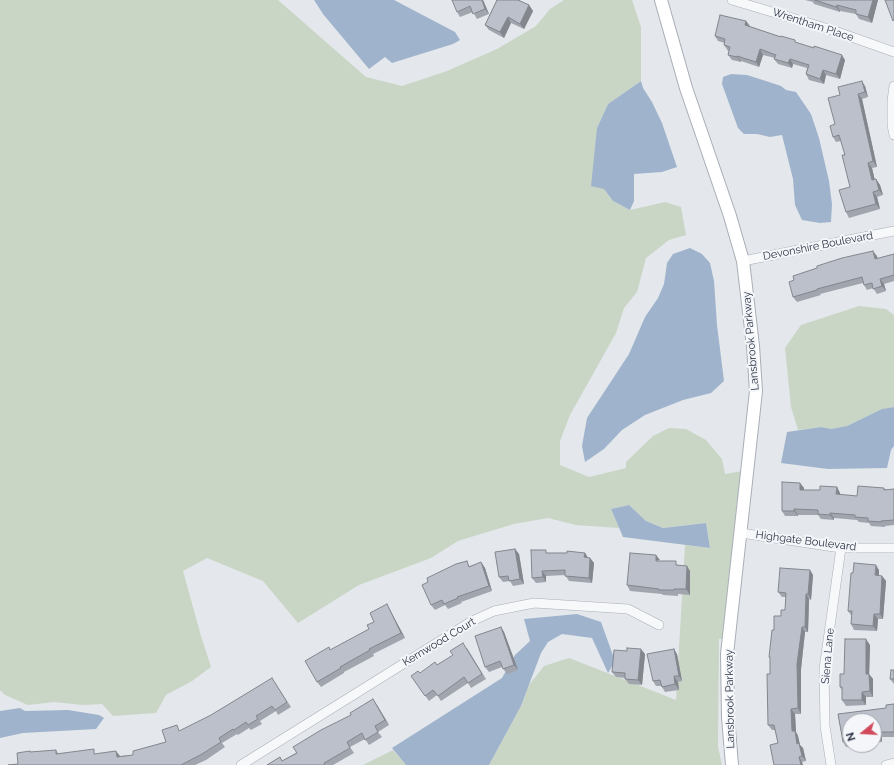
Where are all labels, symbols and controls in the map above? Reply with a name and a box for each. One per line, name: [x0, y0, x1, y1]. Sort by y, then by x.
street label: Wrentham Place: [771, 6, 855, 44]
street label: Devonshire Boulevard: [762, 229, 874, 263]
street label: Lansbrook Parkway: [740, 291, 762, 391]
street label: Highgate Boulevard: [755, 528, 857, 554]
street label: Kernwood Court: [400, 615, 478, 669]
street label: Siena Lane: [819, 628, 837, 684]
street label: Lansbrook Parkway: [723, 649, 737, 749]
north arrow: [842, 713, 882, 753]
text: N: [844, 731, 859, 743]

